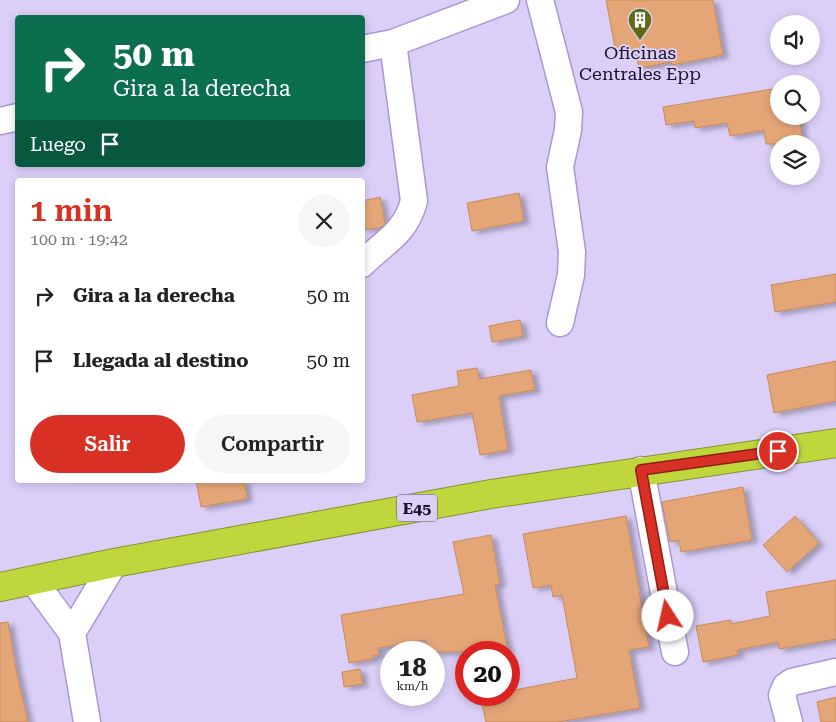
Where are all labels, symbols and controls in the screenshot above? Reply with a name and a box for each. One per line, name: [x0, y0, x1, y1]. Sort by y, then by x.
building icon: Oficinas Centrales Epp: [627, 7, 653, 41]
map controls: [770, 15, 820, 185]
button: sound: [770, 15, 820, 65]
text: 50 m: [113, 34, 195, 75]
icon: right: [30, 35, 95, 100]
place label: Oficinas Centrales Epp: [579, 42, 701, 84]
button: search: [770, 75, 820, 125]
text: Gira a la derecha: [113, 76, 291, 101]
icon: arrive: [96, 130, 124, 158]
text: Luego: [30, 133, 86, 156]
button: layers: [770, 135, 820, 185]
text: 1 min: [30, 193, 113, 228]
button: close: [298, 195, 350, 247]
text: 100 m · 19:42: [30, 230, 128, 249]
icon: right: [30, 282, 58, 310]
text: Gira a la derecha: [73, 284, 235, 307]
text: 50 m: [307, 284, 350, 307]
icon: arrive: [30, 347, 58, 375]
text: Llegada al destino: [73, 349, 249, 372]
text: 50 m: [307, 349, 350, 372]
button: Salir: [30, 415, 185, 473]
button: Compartir: [195, 415, 350, 473]
pin: [757, 430, 799, 472]
icon: arrive: [764, 437, 792, 465]
road number: E45: [397, 494, 437, 522]
position arrow: [641, 589, 693, 641]
speed limit sign: 20: [455, 641, 520, 706]
text: 18: [398, 653, 427, 682]
text: km/h: [396, 679, 429, 693]

